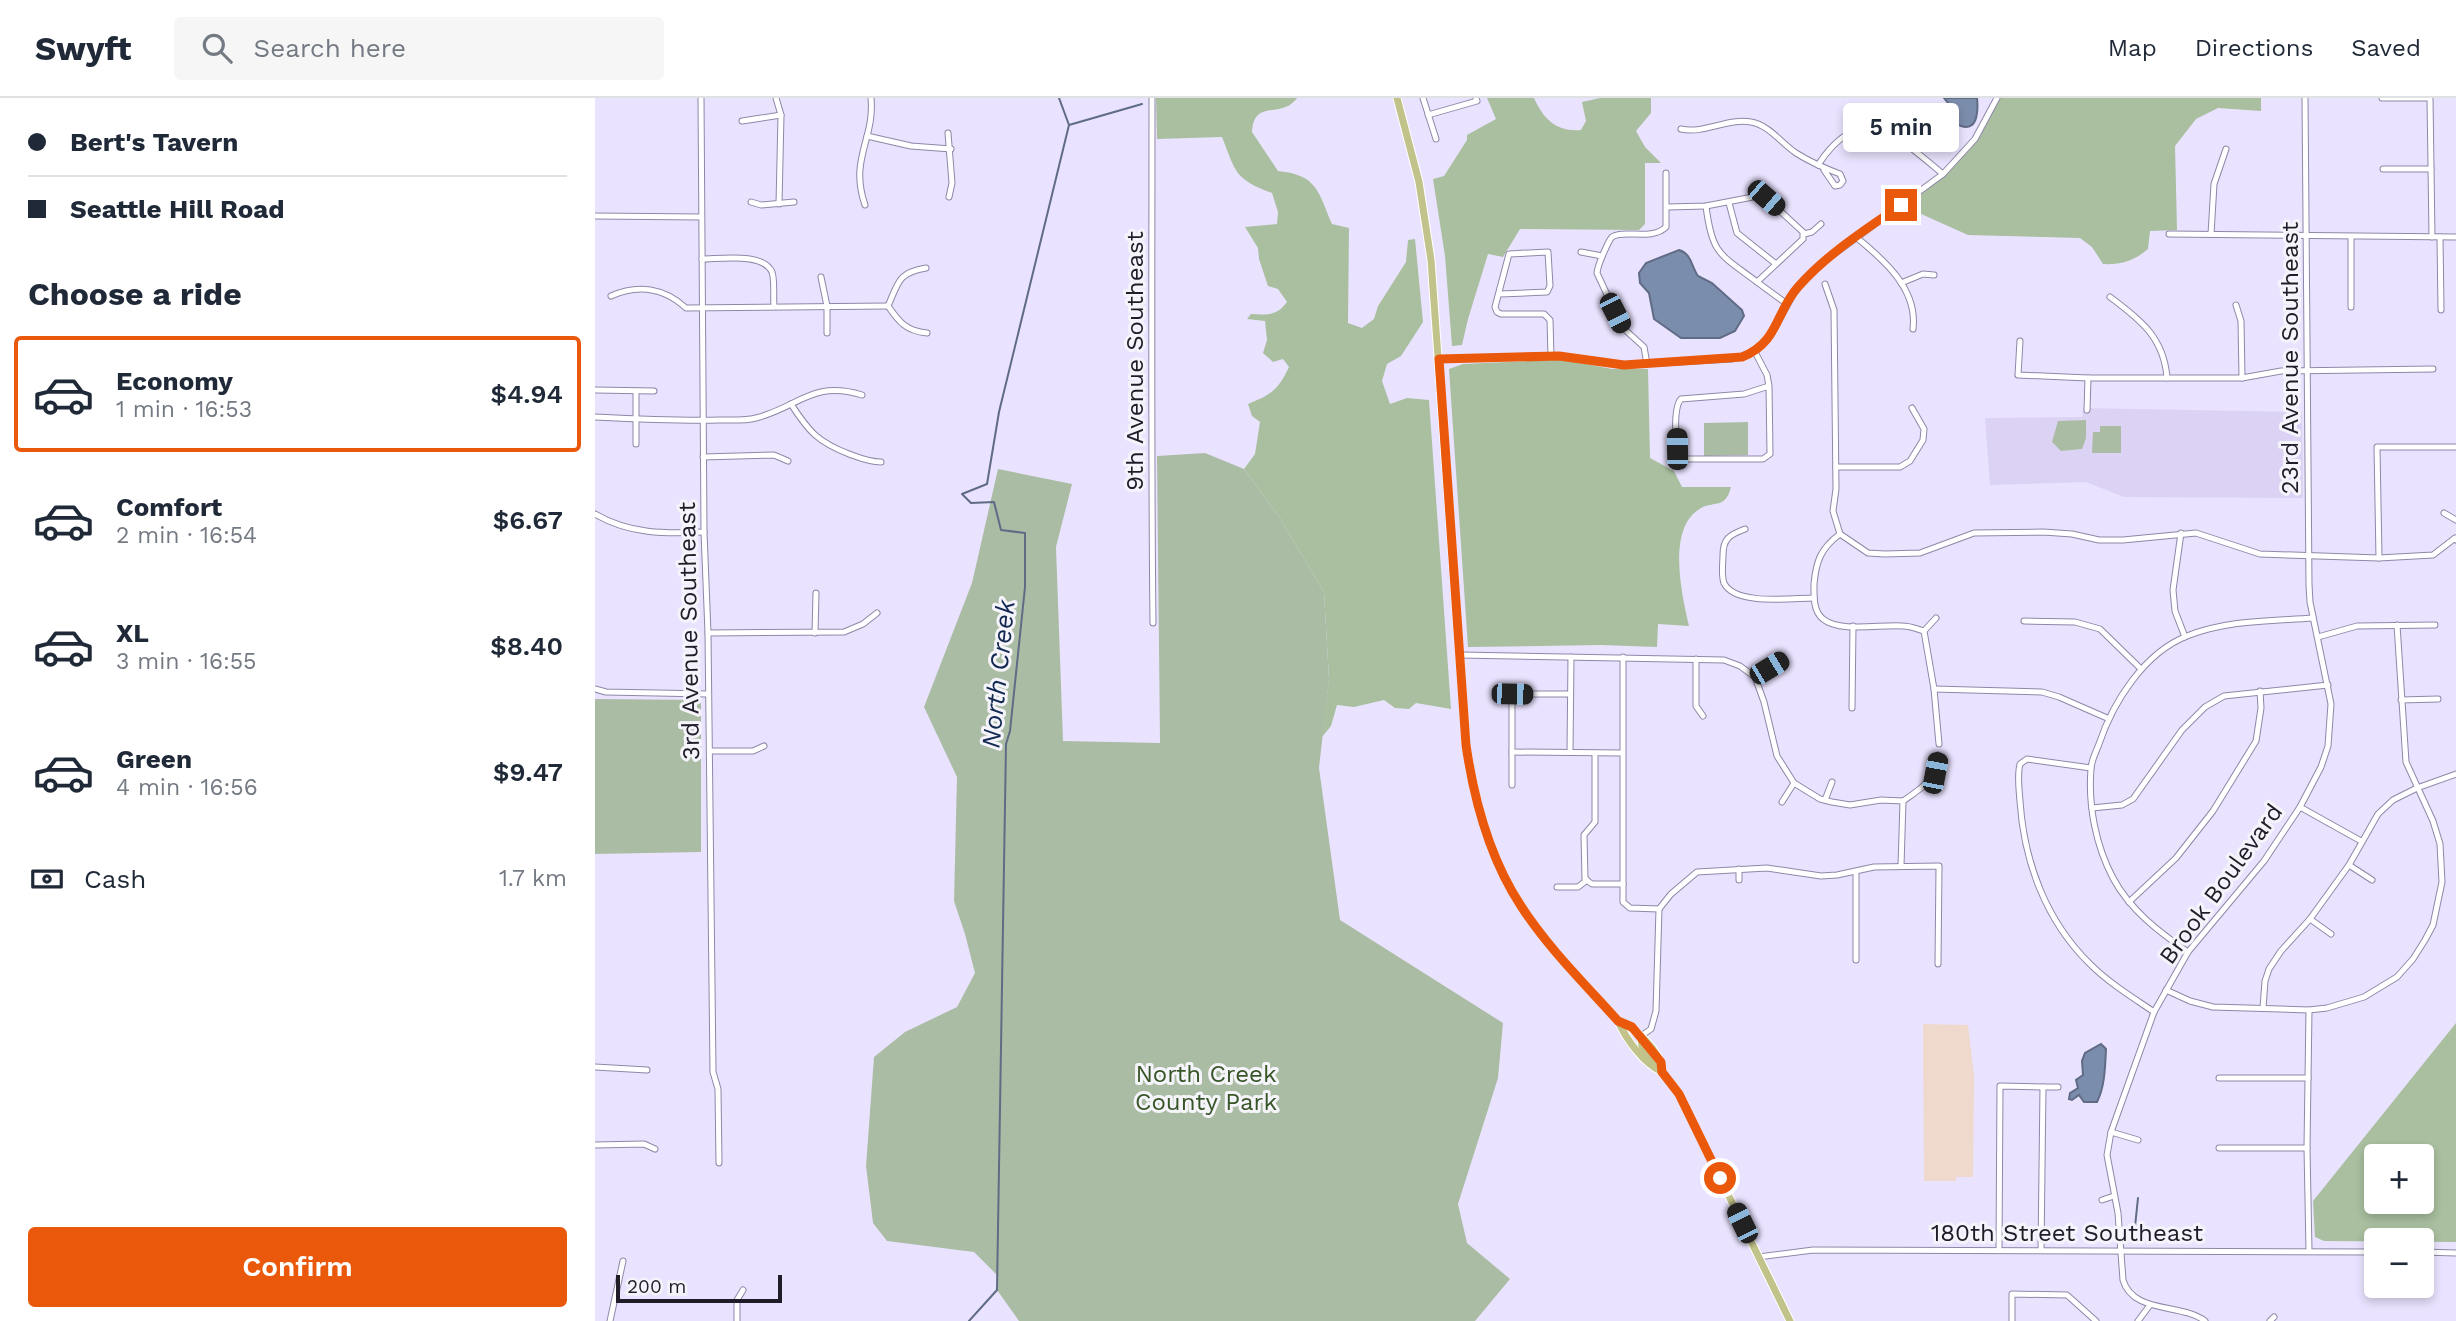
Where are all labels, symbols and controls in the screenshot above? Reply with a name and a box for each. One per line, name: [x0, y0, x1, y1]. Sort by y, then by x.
search box: [174, 17, 664, 80]
text: Swyft: [35, 29, 132, 68]
icon: search: [198, 29, 236, 67]
text: Search here: [254, 33, 406, 63]
text: Map: [2108, 34, 2157, 62]
text: Directions: [2195, 34, 2313, 62]
text: Saved: [2351, 34, 2421, 62]
callout: 5 min: [1843, 104, 1959, 153]
text: 5 min: [1870, 114, 1932, 141]
text: Bert's Tavern: [70, 127, 238, 157]
car: [1744, 176, 1789, 220]
route end: [1885, 189, 1917, 221]
text: Seattle Hill Road: [70, 194, 285, 224]
street label: 23rd Avenue Southeast: [2276, 222, 2304, 494]
street label: 9th Avenue Southeast: [1121, 231, 1149, 491]
text: Choose a ride: [28, 275, 242, 313]
car: [1597, 290, 1634, 336]
icon: car: [32, 363, 95, 426]
text: Economy: [116, 366, 233, 396]
text: $4.94: [490, 379, 563, 409]
text: 1 min · 16:53: [116, 396, 252, 423]
car: [1667, 428, 1688, 470]
icon: car: [32, 489, 95, 552]
text: Comfort: [116, 492, 222, 522]
street label: 3rd Avenue Southeast: [673, 502, 705, 760]
text: $6.67: [493, 505, 563, 535]
text: 2 min · 16:54: [116, 522, 257, 549]
water label: North Creek: [975, 598, 1021, 750]
icon: car: [32, 615, 95, 678]
text: XL: [116, 618, 149, 648]
text: $8.40: [490, 631, 563, 661]
text: 3 min · 16:55: [116, 648, 256, 675]
car: [1746, 648, 1793, 688]
car: [1491, 683, 1534, 705]
icon: car: [32, 741, 95, 804]
text: Green: [116, 744, 192, 774]
car: [1921, 750, 1950, 796]
text: $9.47: [493, 757, 563, 787]
text: 4 min · 16:56: [116, 774, 258, 801]
street label: Brook Boulevard: [2154, 798, 2288, 970]
icon: cash: [28, 860, 66, 898]
text: Cash: [84, 864, 146, 894]
text: 1.7 km: [499, 865, 567, 892]
park label: North Creek County Park: [1135, 1060, 1277, 1116]
map controls: [2364, 1144, 2434, 1298]
button: +: [2364, 1144, 2434, 1214]
route start: [1704, 1162, 1736, 1194]
car: [1724, 1200, 1761, 1246]
street label: 180th Street Southeast: [1931, 1219, 2203, 1247]
button: Confirm: [28, 1227, 567, 1307]
button: −: [2364, 1228, 2434, 1298]
scale bar: [616, 1272, 782, 1304]
text: 200 m: [627, 1275, 686, 1298]

